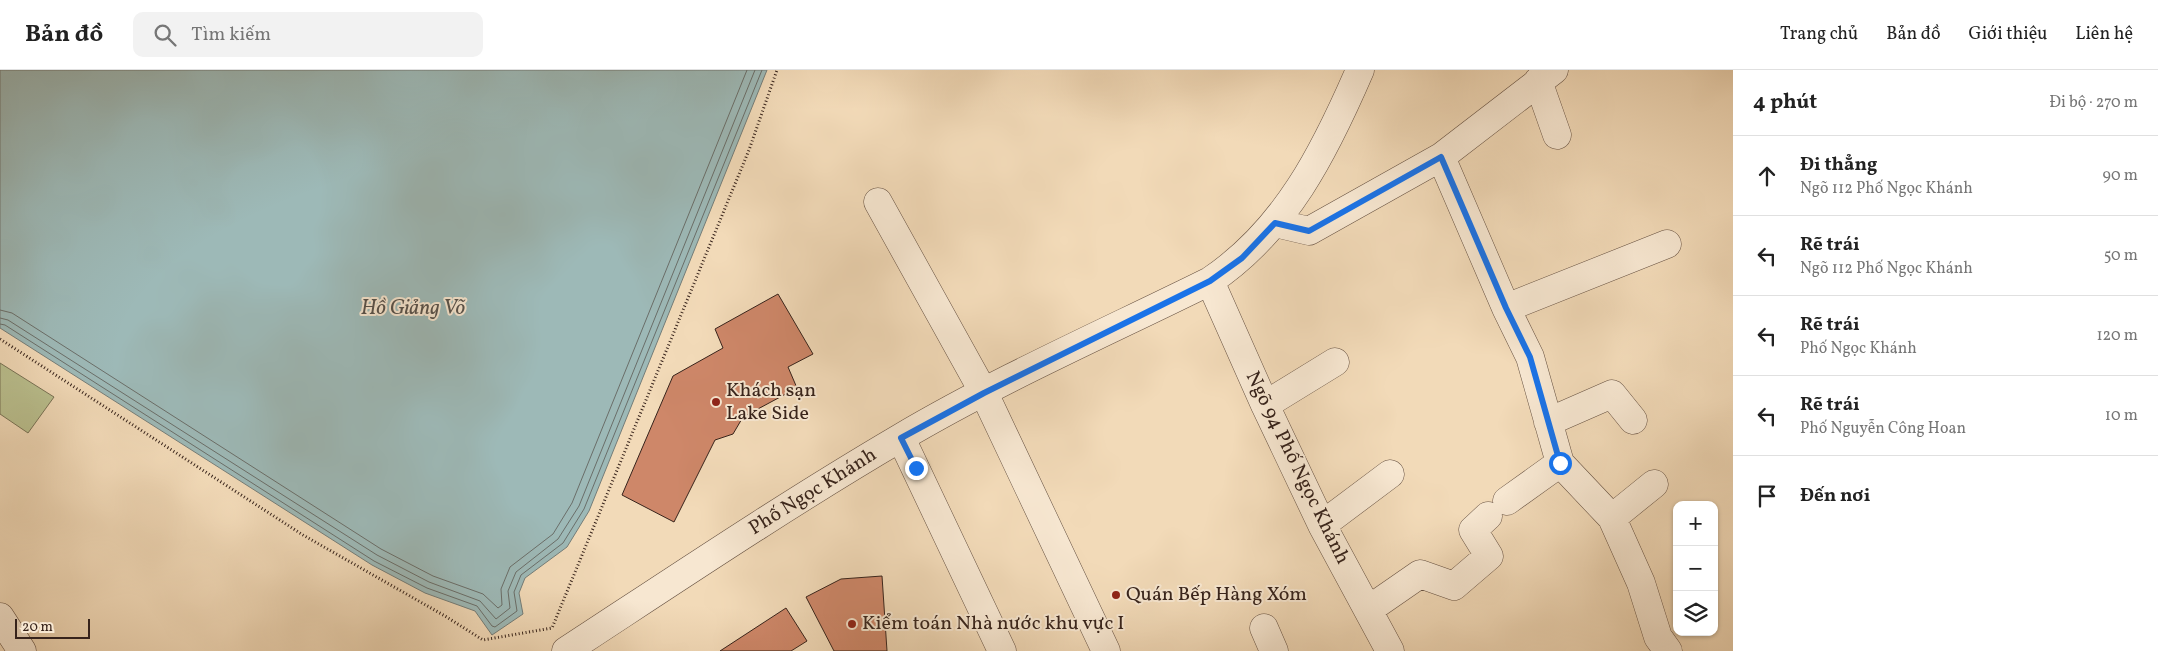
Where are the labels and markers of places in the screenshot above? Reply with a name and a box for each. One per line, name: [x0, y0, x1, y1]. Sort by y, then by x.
place label: Khách sạn Lake Side: [726, 377, 816, 428]
marker: Khách sạn Lake Side: [710, 396, 722, 408]
place label: Quán Bếp Hàng Xóm: [1126, 581, 1307, 609]
marker: Quán Bếp Hàng Xóm: [1110, 589, 1122, 601]
place label: Kiểm toán Nhà nước khu vực I: [862, 610, 1124, 638]
marker: Kiểm toán Nhà nước khu vực I: [846, 618, 858, 630]

